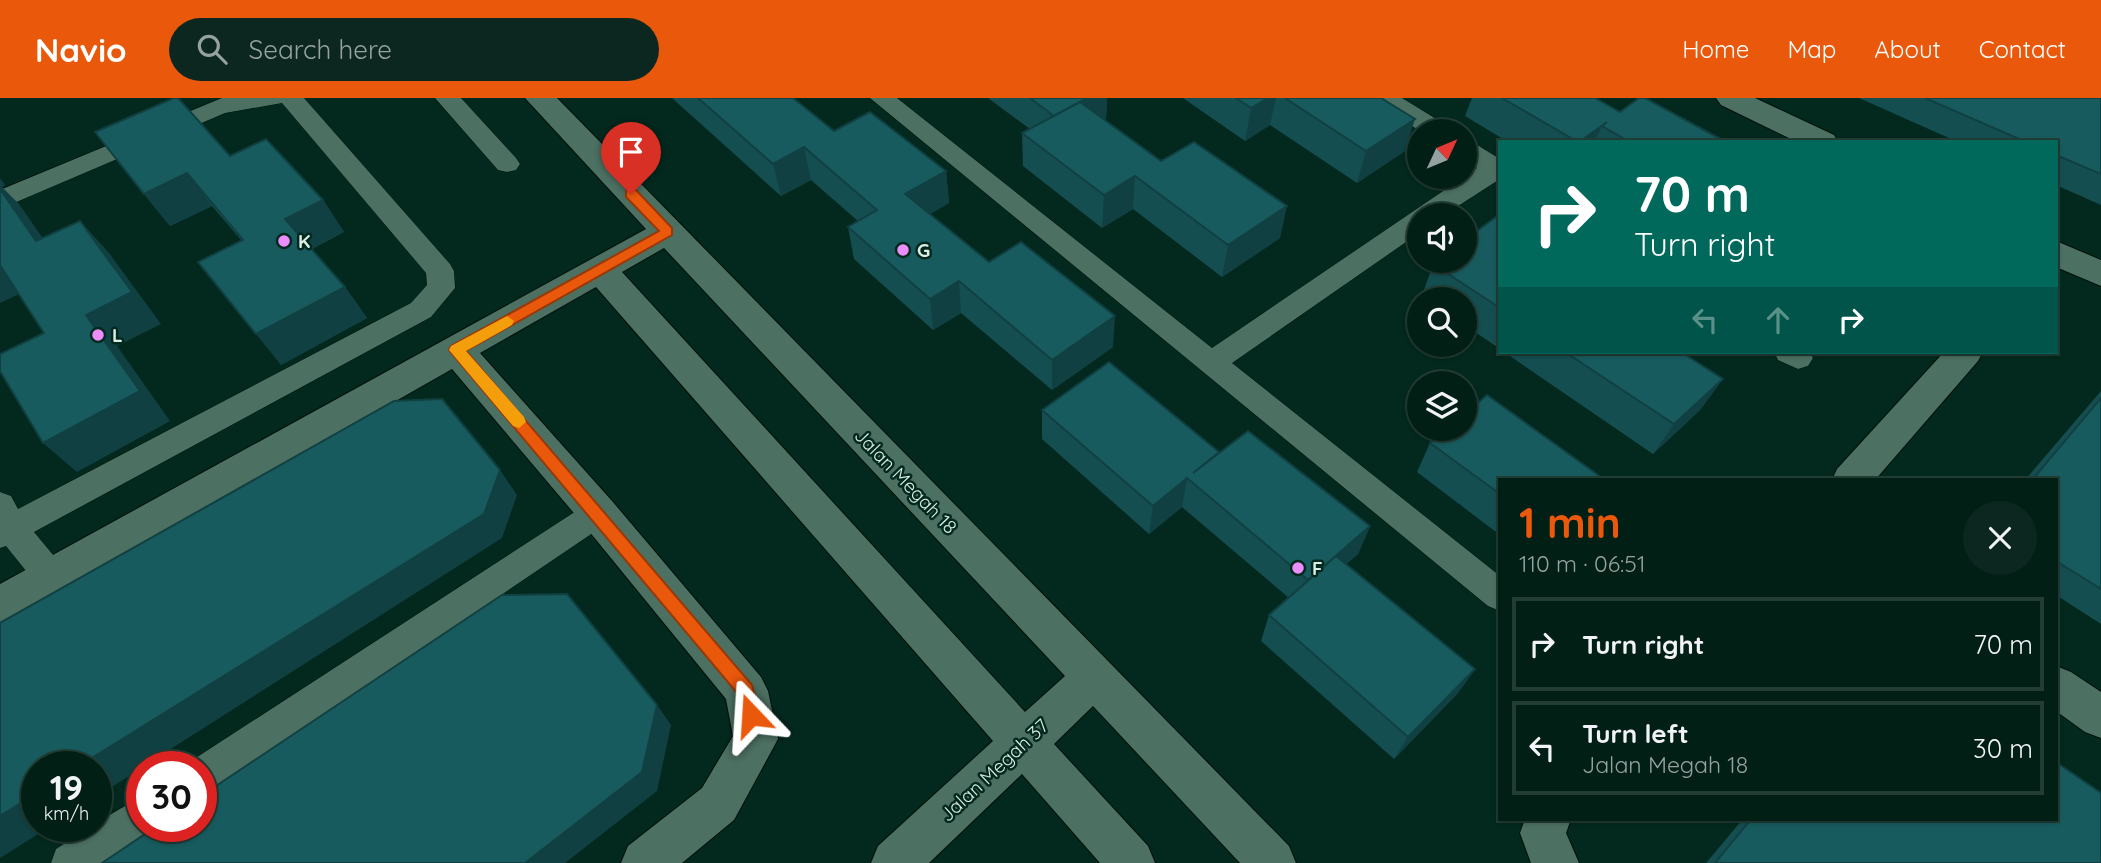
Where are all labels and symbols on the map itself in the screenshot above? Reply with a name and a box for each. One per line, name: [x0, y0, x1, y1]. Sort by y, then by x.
north arrow: [1407, 119, 1477, 189]
pin: [601, 122, 661, 194]
place label: K: [298, 229, 310, 253]
marker: K: [276, 233, 292, 249]
place label: G: [917, 238, 930, 262]
marker: G: [895, 242, 911, 258]
place label: L: [112, 323, 123, 347]
marker: L: [90, 327, 106, 343]
street label: Jalan Megah 18: [850, 423, 962, 539]
place label: F: [1312, 556, 1323, 580]
marker: F: [1290, 560, 1306, 576]
position arrow: [714, 678, 788, 752]
street label: Jalan Megah 37: [935, 713, 1053, 826]
speed limit sign: 30: [126, 751, 217, 842]

